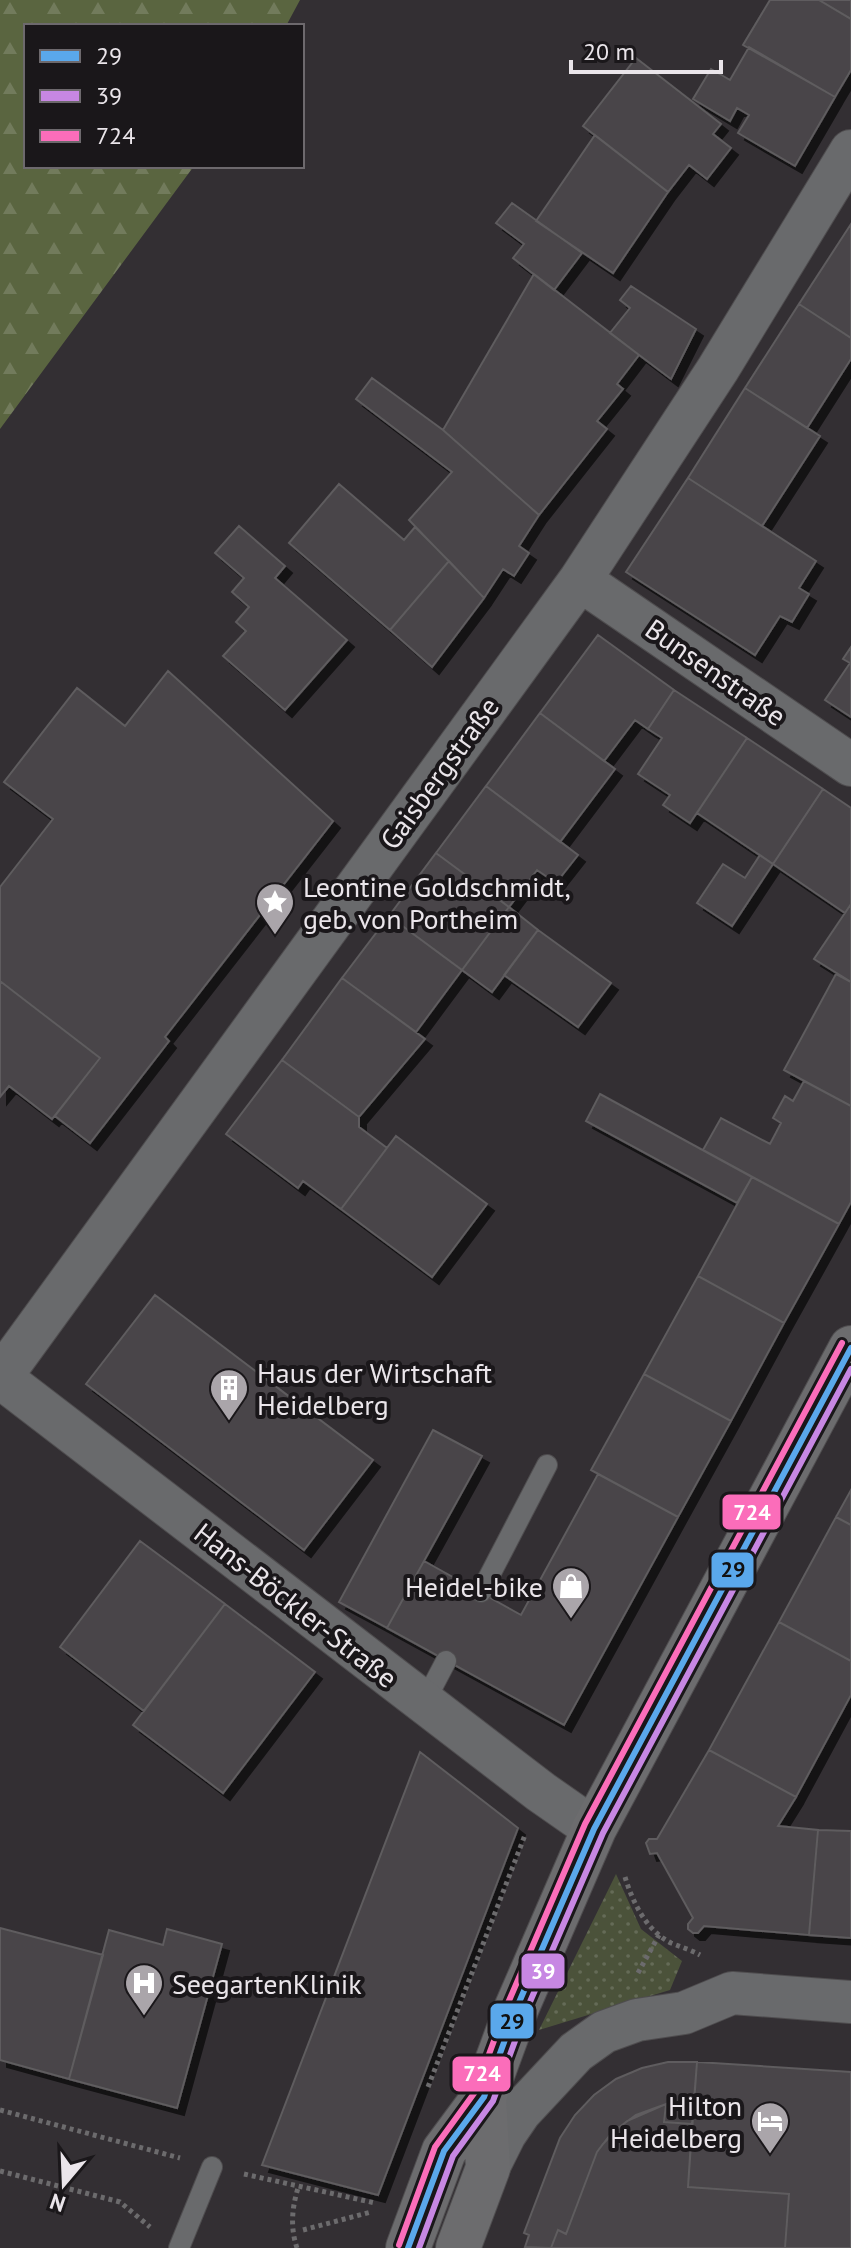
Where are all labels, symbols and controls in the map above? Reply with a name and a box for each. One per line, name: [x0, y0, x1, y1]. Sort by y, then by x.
legend: [24, 24, 304, 168]
scale bar: [571, 24, 721, 74]
text: 20 m: [583, 36, 635, 67]
text: 29: [96, 40, 122, 71]
text: 39: [96, 80, 122, 111]
text: 724: [96, 120, 135, 151]
street label: Bunsenstraße: [638, 610, 794, 734]
street label: Gaisbergstraße: [371, 689, 507, 857]
place label: Leontine Goldschmidt, geb. von Portheim: [303, 868, 571, 937]
place icon: Leontine Goldschmidt, geb. von Portheim: [254, 881, 296, 936]
place label: Haus der Wirtschaft Heidelberg: [257, 1354, 492, 1423]
building icon: Haus der Wirtschaft Heidelberg: [208, 1367, 250, 1422]
line badge: 724: [721, 1493, 782, 1531]
text: 724: [733, 1498, 771, 1526]
street label: Hans-Böckler-Straße: [187, 1514, 405, 1696]
line badge: 29: [710, 1551, 755, 1589]
text: 29: [721, 1555, 745, 1583]
shop icon: Heidel-bike: [550, 1565, 592, 1620]
place label: Heidel-bike: [405, 1568, 543, 1605]
line badge: 39: [520, 1952, 566, 1990]
text: 39: [531, 1957, 555, 1985]
hospital icon: SeegartenKlinik: [123, 1962, 165, 2017]
place label: SeegartenKlinik: [172, 1965, 362, 2002]
line badge: 29: [489, 2002, 535, 2040]
text: 29: [500, 2007, 524, 2035]
line badge: 724: [451, 2055, 512, 2093]
text: 724: [463, 2059, 501, 2087]
place label: Hilton Heidelberg: [610, 2087, 742, 2156]
hotel icon: Hilton Heidelberg: [749, 2100, 791, 2155]
north arrow: [24, 2144, 104, 2224]
text: N: [46, 2187, 69, 2219]

